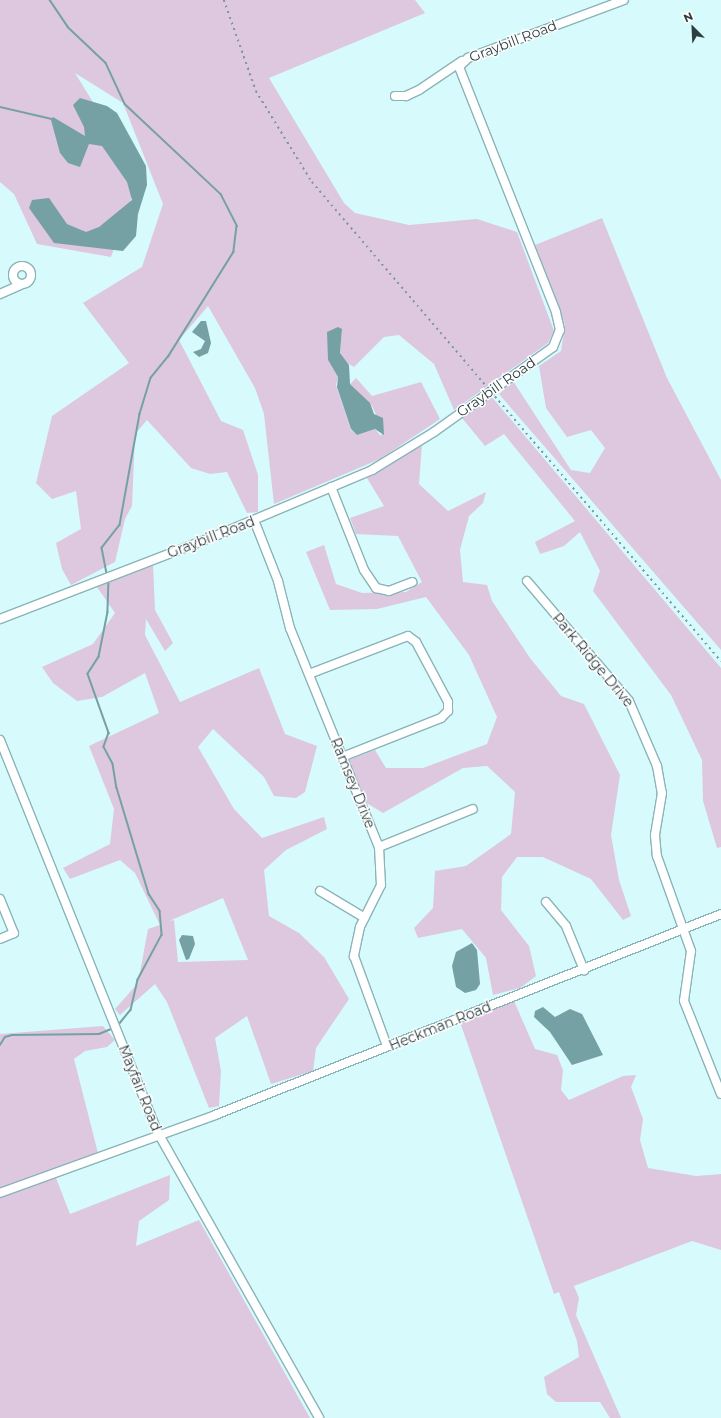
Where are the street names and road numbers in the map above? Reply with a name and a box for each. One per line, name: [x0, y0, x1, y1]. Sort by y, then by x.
street label: Graybill Road: [467, 17, 559, 65]
street label: Graybill Road: [453, 354, 539, 420]
street label: Graybill Road: [165, 513, 257, 561]
street label: Park Ridge Drive: [549, 610, 637, 710]
street label: Ramsey Drive: [327, 735, 379, 831]
street label: Heckman Road: [386, 998, 494, 1054]
street label: Mayfair Road: [115, 1042, 165, 1134]

